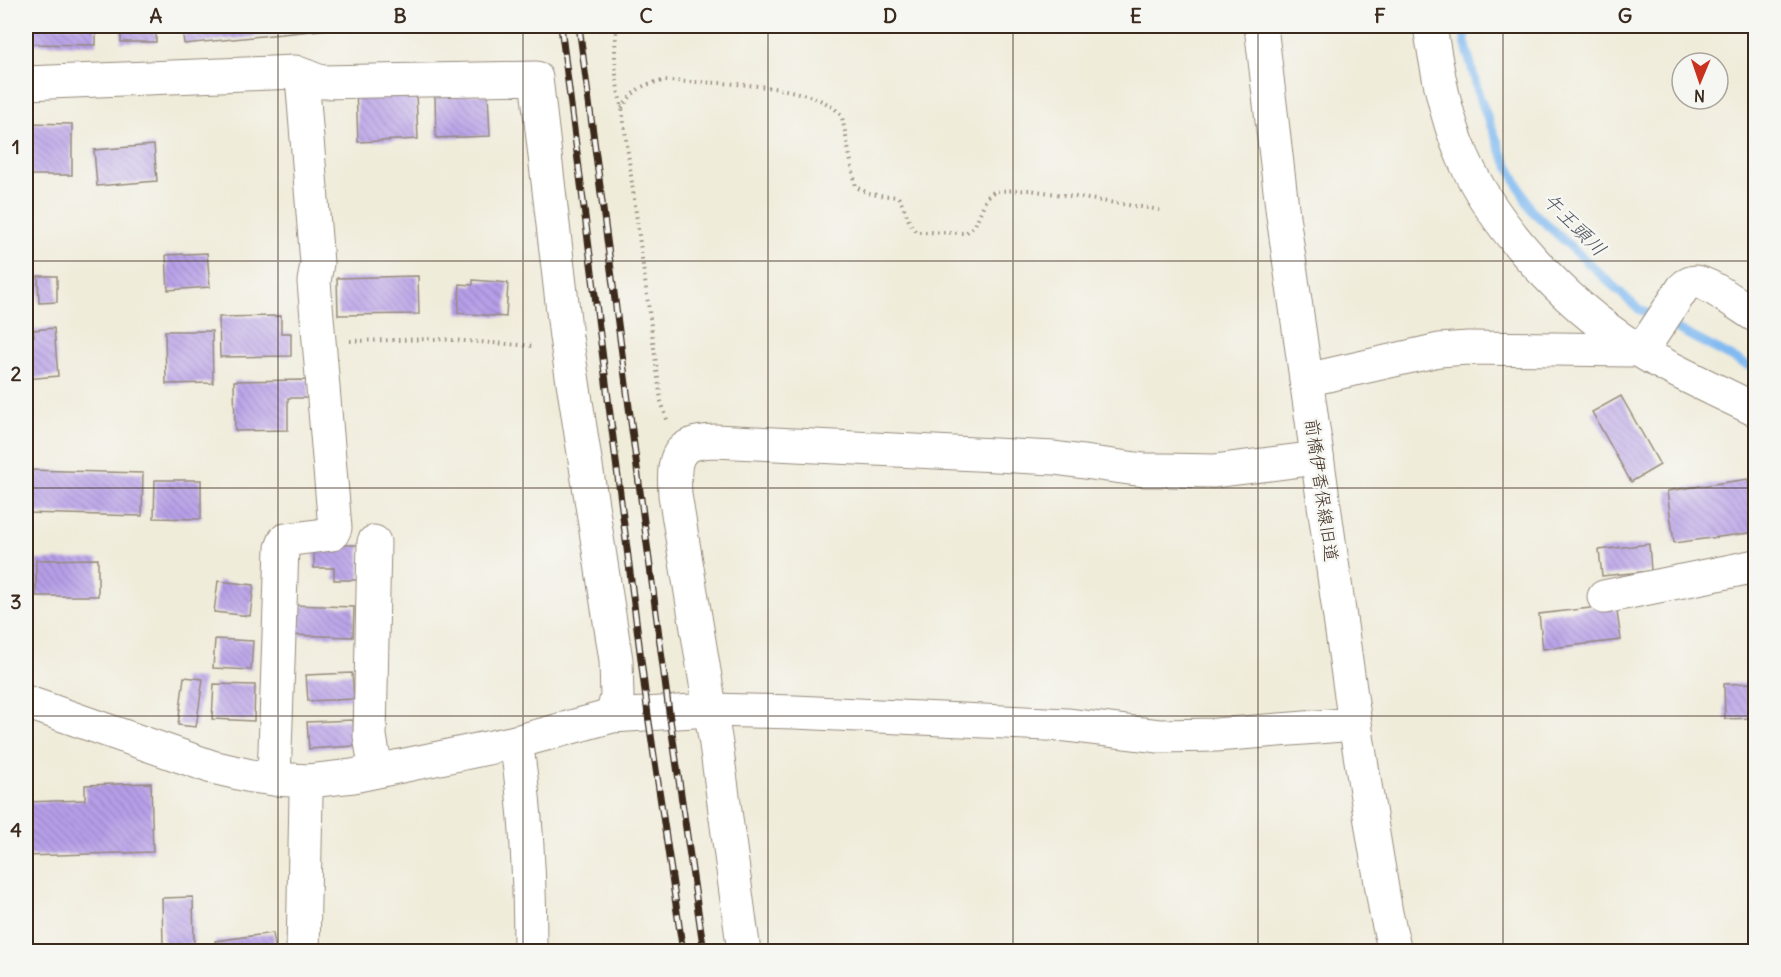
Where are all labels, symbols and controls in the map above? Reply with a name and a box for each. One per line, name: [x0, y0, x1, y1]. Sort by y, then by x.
text: A: [150, 3, 163, 28]
text: B: [393, 3, 407, 28]
text: C: [639, 3, 653, 28]
text: D: [883, 3, 897, 28]
text: E: [1130, 3, 1142, 28]
text: F: [1374, 3, 1386, 28]
text: G: [1618, 3, 1632, 28]
north arrow: [1670, 51, 1730, 111]
text: N: [1694, 86, 1705, 106]
text: 1: [12, 134, 20, 159]
water label: 午王頭川: [1538, 187, 1612, 261]
text: 2: [11, 361, 22, 386]
street label: 前橋伊香保線旧道: [1301, 417, 1343, 563]
text: 3: [10, 589, 22, 614]
text: 4: [10, 817, 22, 842]

